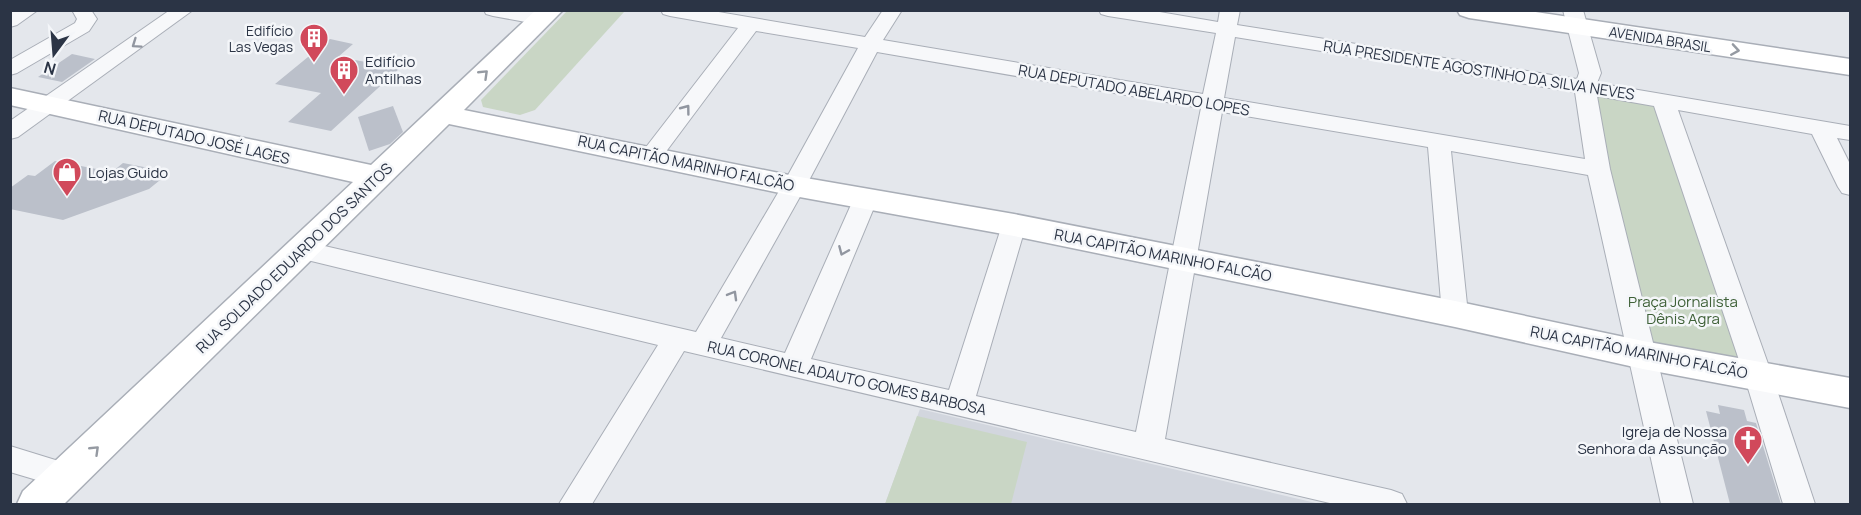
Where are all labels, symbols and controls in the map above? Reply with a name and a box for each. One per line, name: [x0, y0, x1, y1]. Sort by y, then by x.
place label: Edifício Las Vegas: [229, 21, 293, 56]
building icon: Edifício Las Vegas: [298, 22, 330, 64]
street label: AVENIDA BRASIL: [1608, 22, 1712, 56]
north arrow: [24, 24, 84, 84]
street label: RUA PRESIDENTE AGOSTINHO DA SILVA NEVES: [1322, 35, 1636, 105]
one-way arrow: [132, 37, 143, 48]
one-way arrow: [1729, 43, 1739, 56]
place label: Edifício Antilhas: [365, 51, 422, 89]
building icon: Edifício Antilhas: [328, 54, 360, 96]
text: N: [41, 56, 58, 81]
street label: RUA DEPUTADO ABELARDO LOPES: [1017, 59, 1251, 121]
one-way arrow: [477, 70, 488, 81]
street label: RUA DEPUTADO JOSÉ LAGES: [96, 105, 292, 169]
one-way arrow: [679, 105, 690, 116]
street label: RUA CAPITÃO MARINHO FALCÃO: [576, 130, 796, 196]
shop icon: Lojas Guido: [51, 156, 83, 198]
street label: RUA SOLDADO EDUARDO DOS SANTOS: [191, 158, 397, 358]
place label: Lojas Guido: [88, 162, 168, 183]
street label: RUA CAPITÃO MARINHO FALCÃO: [1053, 224, 1273, 286]
one-way arrow: [838, 245, 850, 256]
one-way arrow: [725, 290, 737, 301]
park label: Praça Jornalista Dênis Agra: [1628, 291, 1738, 329]
street label: RUA CAPITÃO MARINHO FALCÃO: [1529, 321, 1749, 383]
street label: RUA CORONEL ADAUTO GOMES BARBOSA: [705, 336, 989, 420]
place label: Igreja de Nossa Senhora da Assunção: [1577, 421, 1727, 459]
church icon: Igreja de Nossa Senhora da Assunção: [1732, 424, 1764, 466]
one-way arrow: [88, 446, 99, 457]

